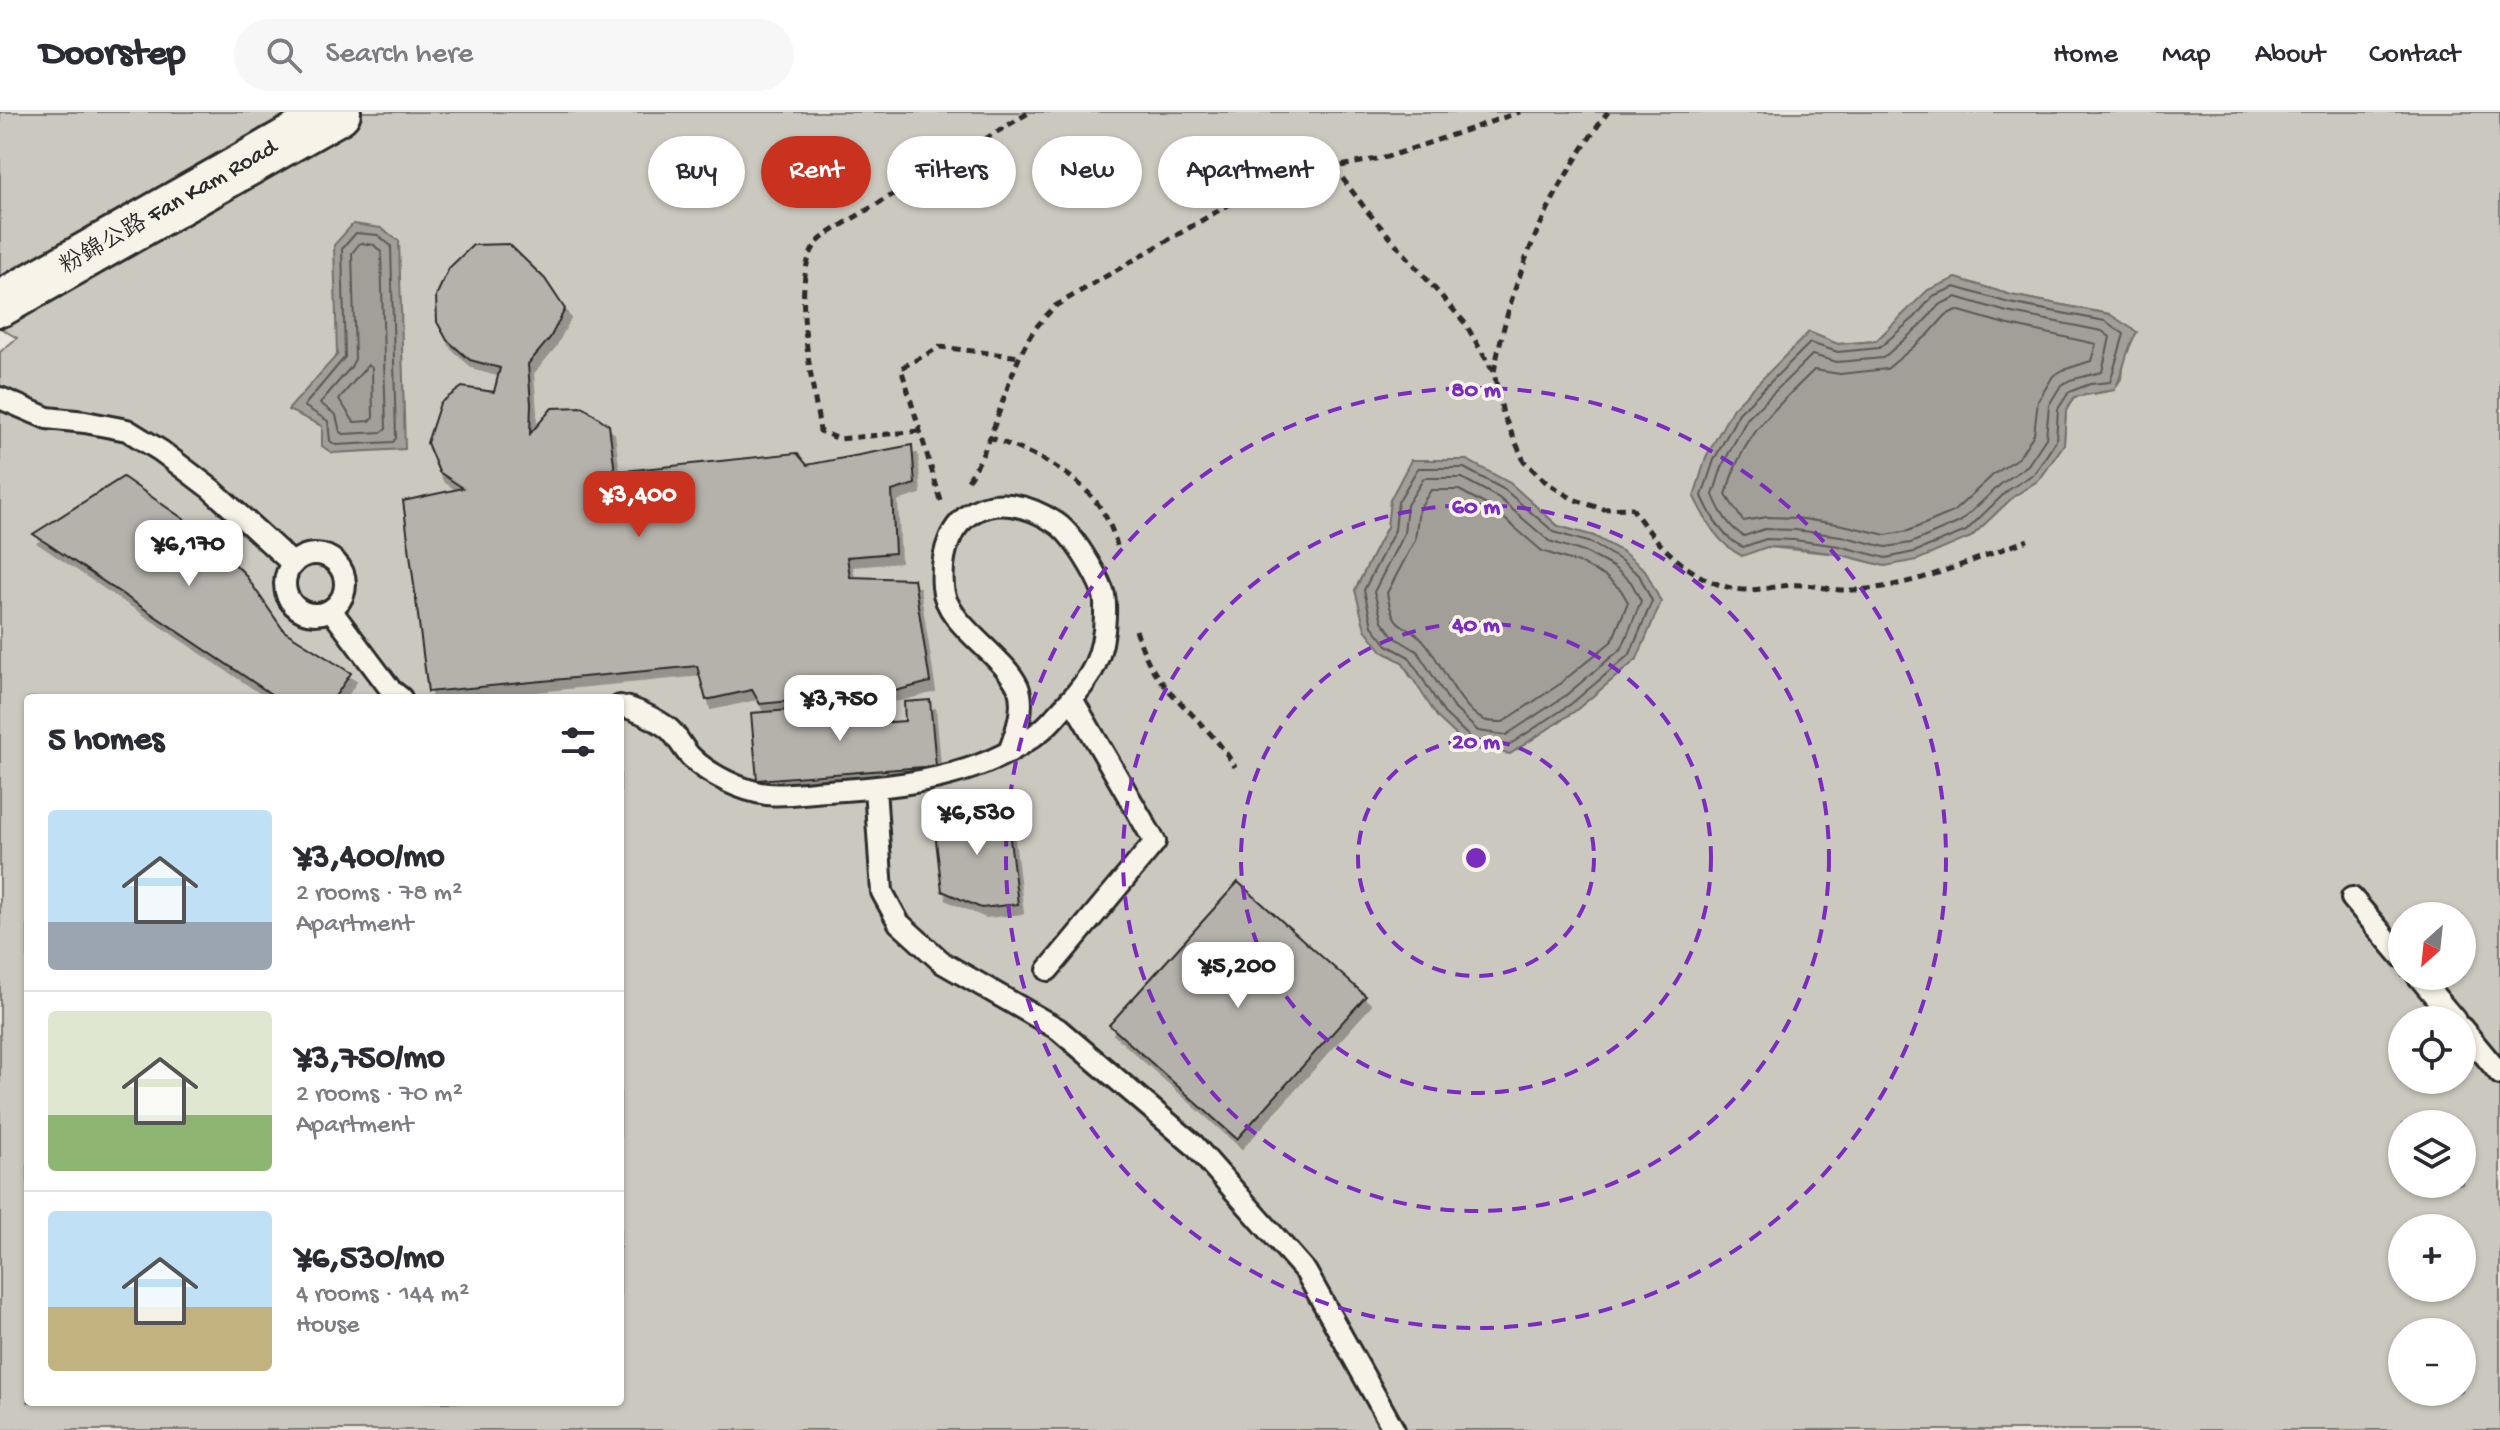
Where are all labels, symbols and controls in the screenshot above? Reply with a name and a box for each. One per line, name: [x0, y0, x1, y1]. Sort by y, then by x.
search box: [234, 19, 794, 91]
text: Doorstep: [40, 33, 186, 77]
icon: search: [262, 33, 306, 77]
text: Search here: [326, 38, 473, 73]
text: Home: [2053, 39, 2118, 72]
text: Map: [2162, 39, 2211, 72]
text: About: [2255, 39, 2325, 72]
text: Contact: [2369, 39, 2460, 72]
street label: 粉錦公路 Fan Kam Road: [54, 131, 284, 282]
chip: Buy: [648, 136, 745, 208]
chip: Rent: [761, 136, 871, 208]
chip: Filters: [887, 136, 1016, 208]
chip: New: [1032, 136, 1142, 208]
chip: Apartment: [1158, 136, 1340, 208]
text: 80 m: [1451, 377, 1501, 406]
pin: ¥3,400: [574, 471, 704, 539]
text: ¥3,400: [601, 481, 677, 512]
text: 60 m: [1452, 494, 1500, 523]
pin: ¥6,170: [124, 520, 254, 588]
text: ¥6,170: [153, 530, 225, 561]
text: 40 m: [1451, 612, 1500, 641]
pin: ¥3,750: [775, 675, 905, 743]
text: ¥3,750: [802, 685, 878, 716]
icon: filters: [556, 720, 600, 764]
text: 5 homes: [48, 722, 164, 762]
text: 20 m: [1452, 729, 1500, 758]
pin: ¥6,530: [912, 789, 1042, 857]
text: ¥6,530: [939, 799, 1015, 830]
text: ¥3,400/mo: [296, 839, 445, 879]
icon: home: [112, 842, 208, 938]
centre of rings: [1462, 844, 1490, 872]
text: 2 rooms · 78 m²: [296, 879, 462, 910]
north arrow: [2388, 902, 2476, 990]
map controls: [2388, 902, 2476, 1406]
text: Apartment: [296, 910, 413, 941]
pin: ¥5,200: [1173, 942, 1303, 1010]
text: ¥5,200: [1200, 952, 1276, 983]
button: locate: [2388, 1006, 2476, 1094]
text: ¥3,750/mo: [296, 1040, 445, 1080]
icon: home: [112, 1043, 208, 1139]
text: 2 rooms · 70 m²: [296, 1080, 463, 1111]
button: layers: [2388, 1110, 2476, 1198]
text: Apartment: [296, 1111, 413, 1142]
button: +: [2388, 1214, 2476, 1302]
text: ¥6,530/mo: [296, 1240, 444, 1280]
icon: home: [112, 1243, 208, 1339]
text: 4 rooms · 144 m²: [296, 1280, 469, 1311]
text: House: [296, 1311, 360, 1342]
button: −: [2388, 1318, 2476, 1406]

